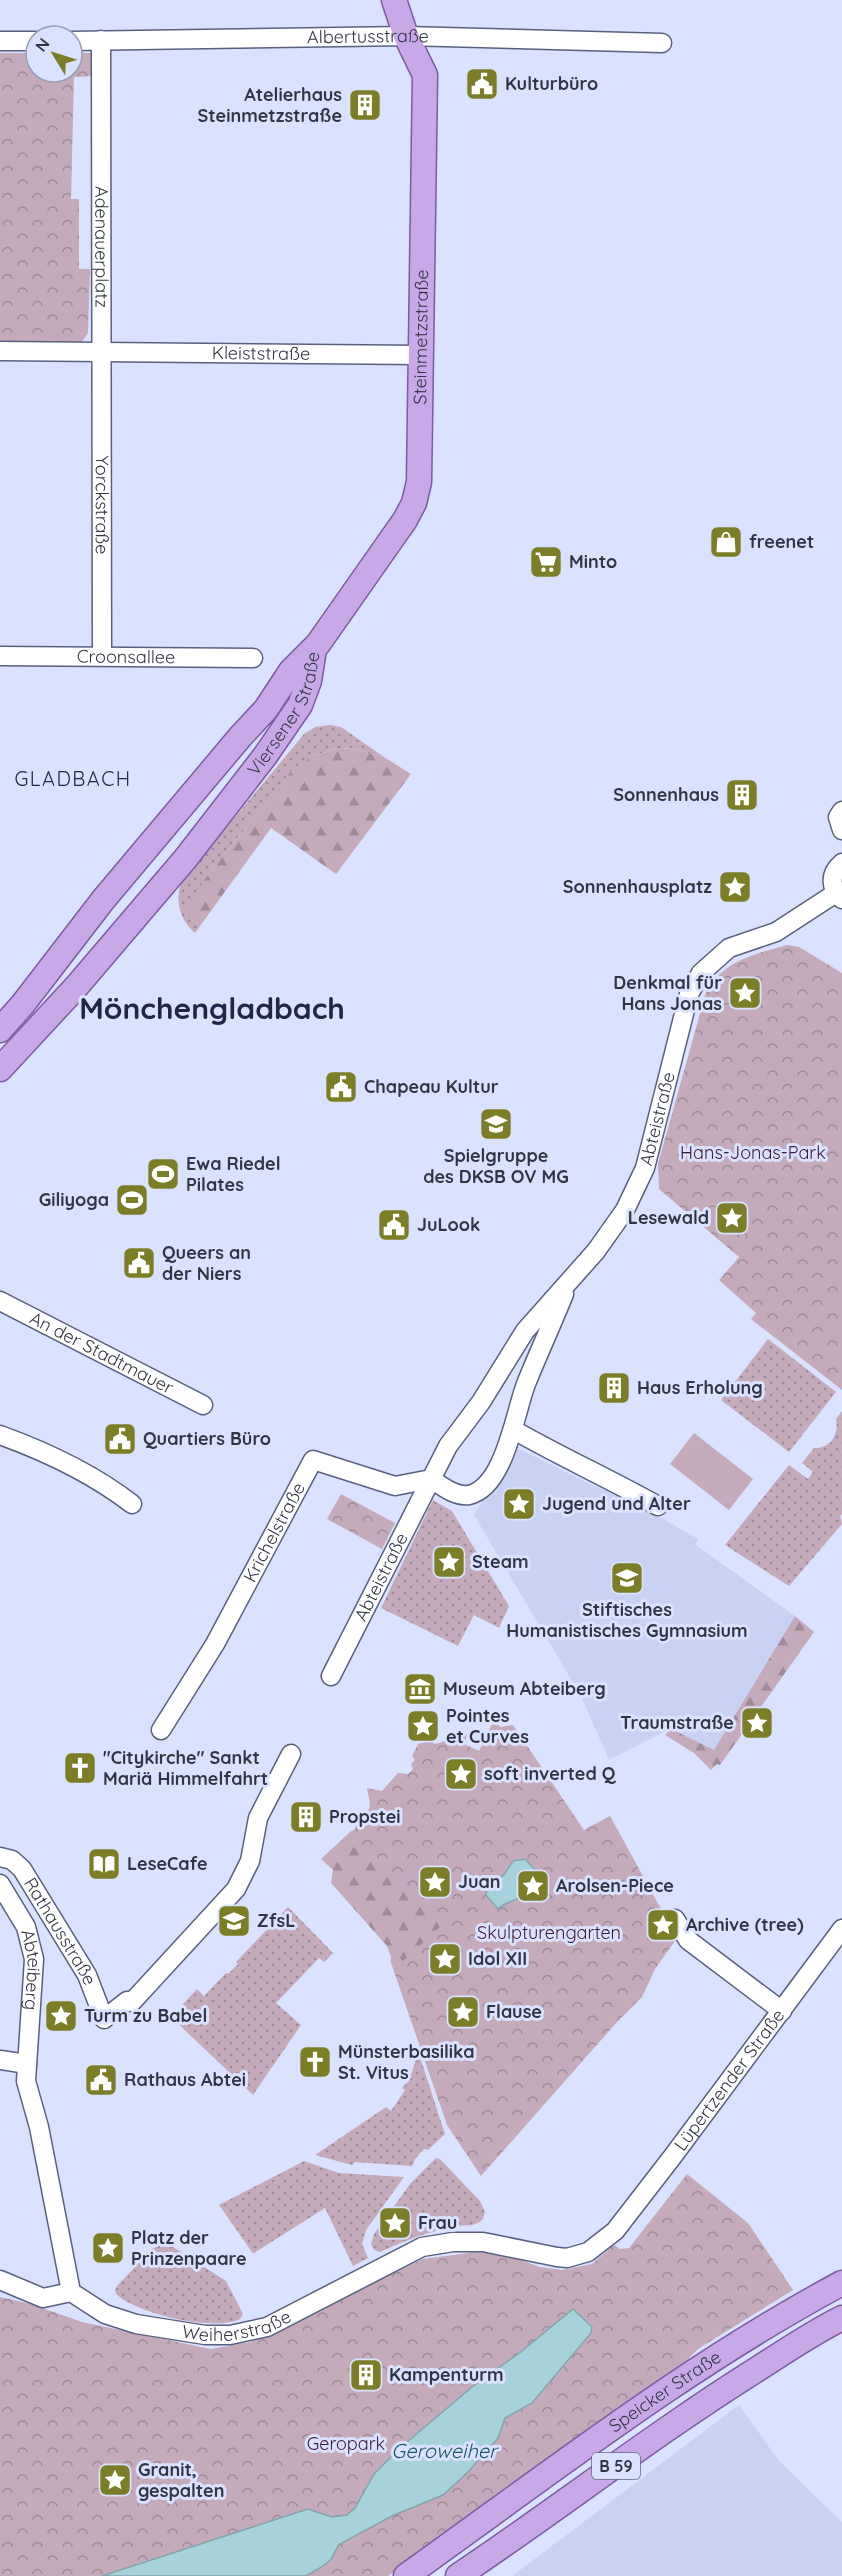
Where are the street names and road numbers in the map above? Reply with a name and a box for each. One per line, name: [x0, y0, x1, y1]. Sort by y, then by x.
street label: Albertusstraße: [307, 24, 429, 48]
street label: Adenauerplatz: [90, 186, 113, 308]
street label: Steinmetzstraße: [408, 269, 433, 405]
street label: Kleiststraße: [212, 341, 310, 365]
street label: Yorckstraße: [91, 456, 114, 554]
street label: Croonsallee: [77, 645, 175, 668]
street label: Viersener Straße: [242, 650, 324, 780]
street label: Abteistraße: [634, 1069, 680, 1168]
street label: An der Stadtmauer: [26, 1306, 178, 1399]
street label: Krichelstraße: [238, 1478, 310, 1586]
street label: Abteistraße: [349, 1529, 413, 1625]
street label: Rathausstraße: [19, 1873, 102, 1988]
street label: Abteiberg: [16, 1927, 46, 2011]
street label: Lüpertzender Straße: [669, 2004, 789, 2155]
street label: Weiherstraße: [180, 2305, 295, 2347]
street label: Speicker Straße: [604, 2345, 725, 2437]
road number: B 59: [592, 2453, 640, 2479]

